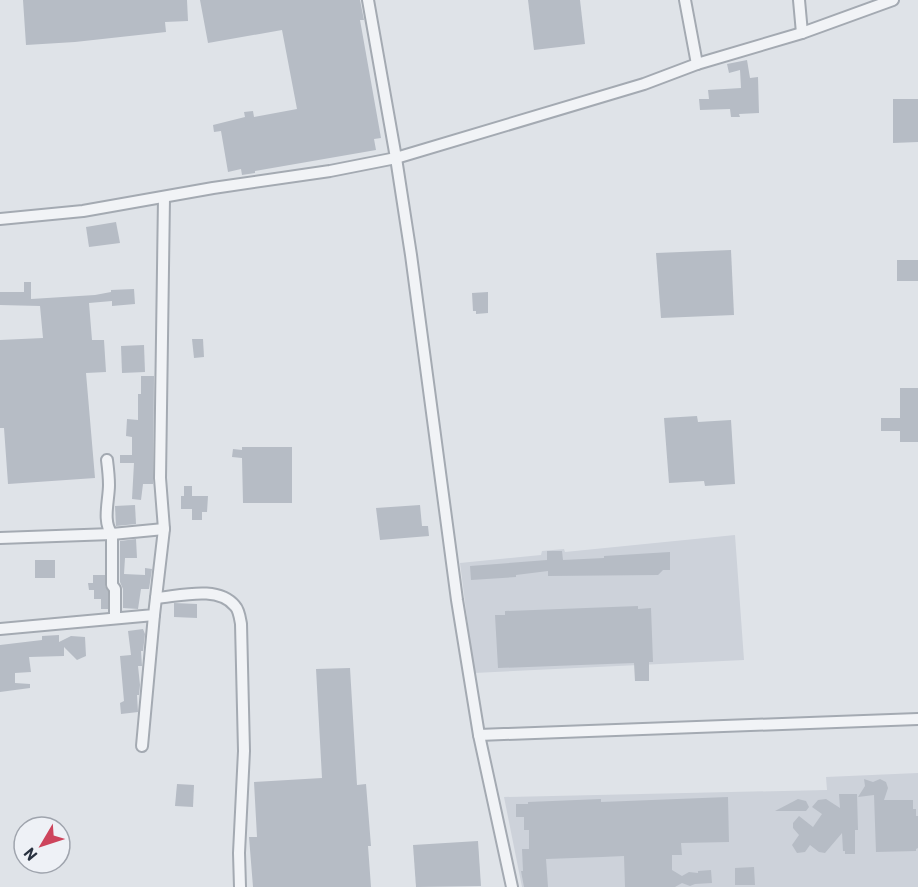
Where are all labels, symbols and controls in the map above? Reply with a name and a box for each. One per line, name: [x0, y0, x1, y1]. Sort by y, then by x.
north arrow: [12, 815, 72, 875]
text: N: [19, 845, 41, 865]

